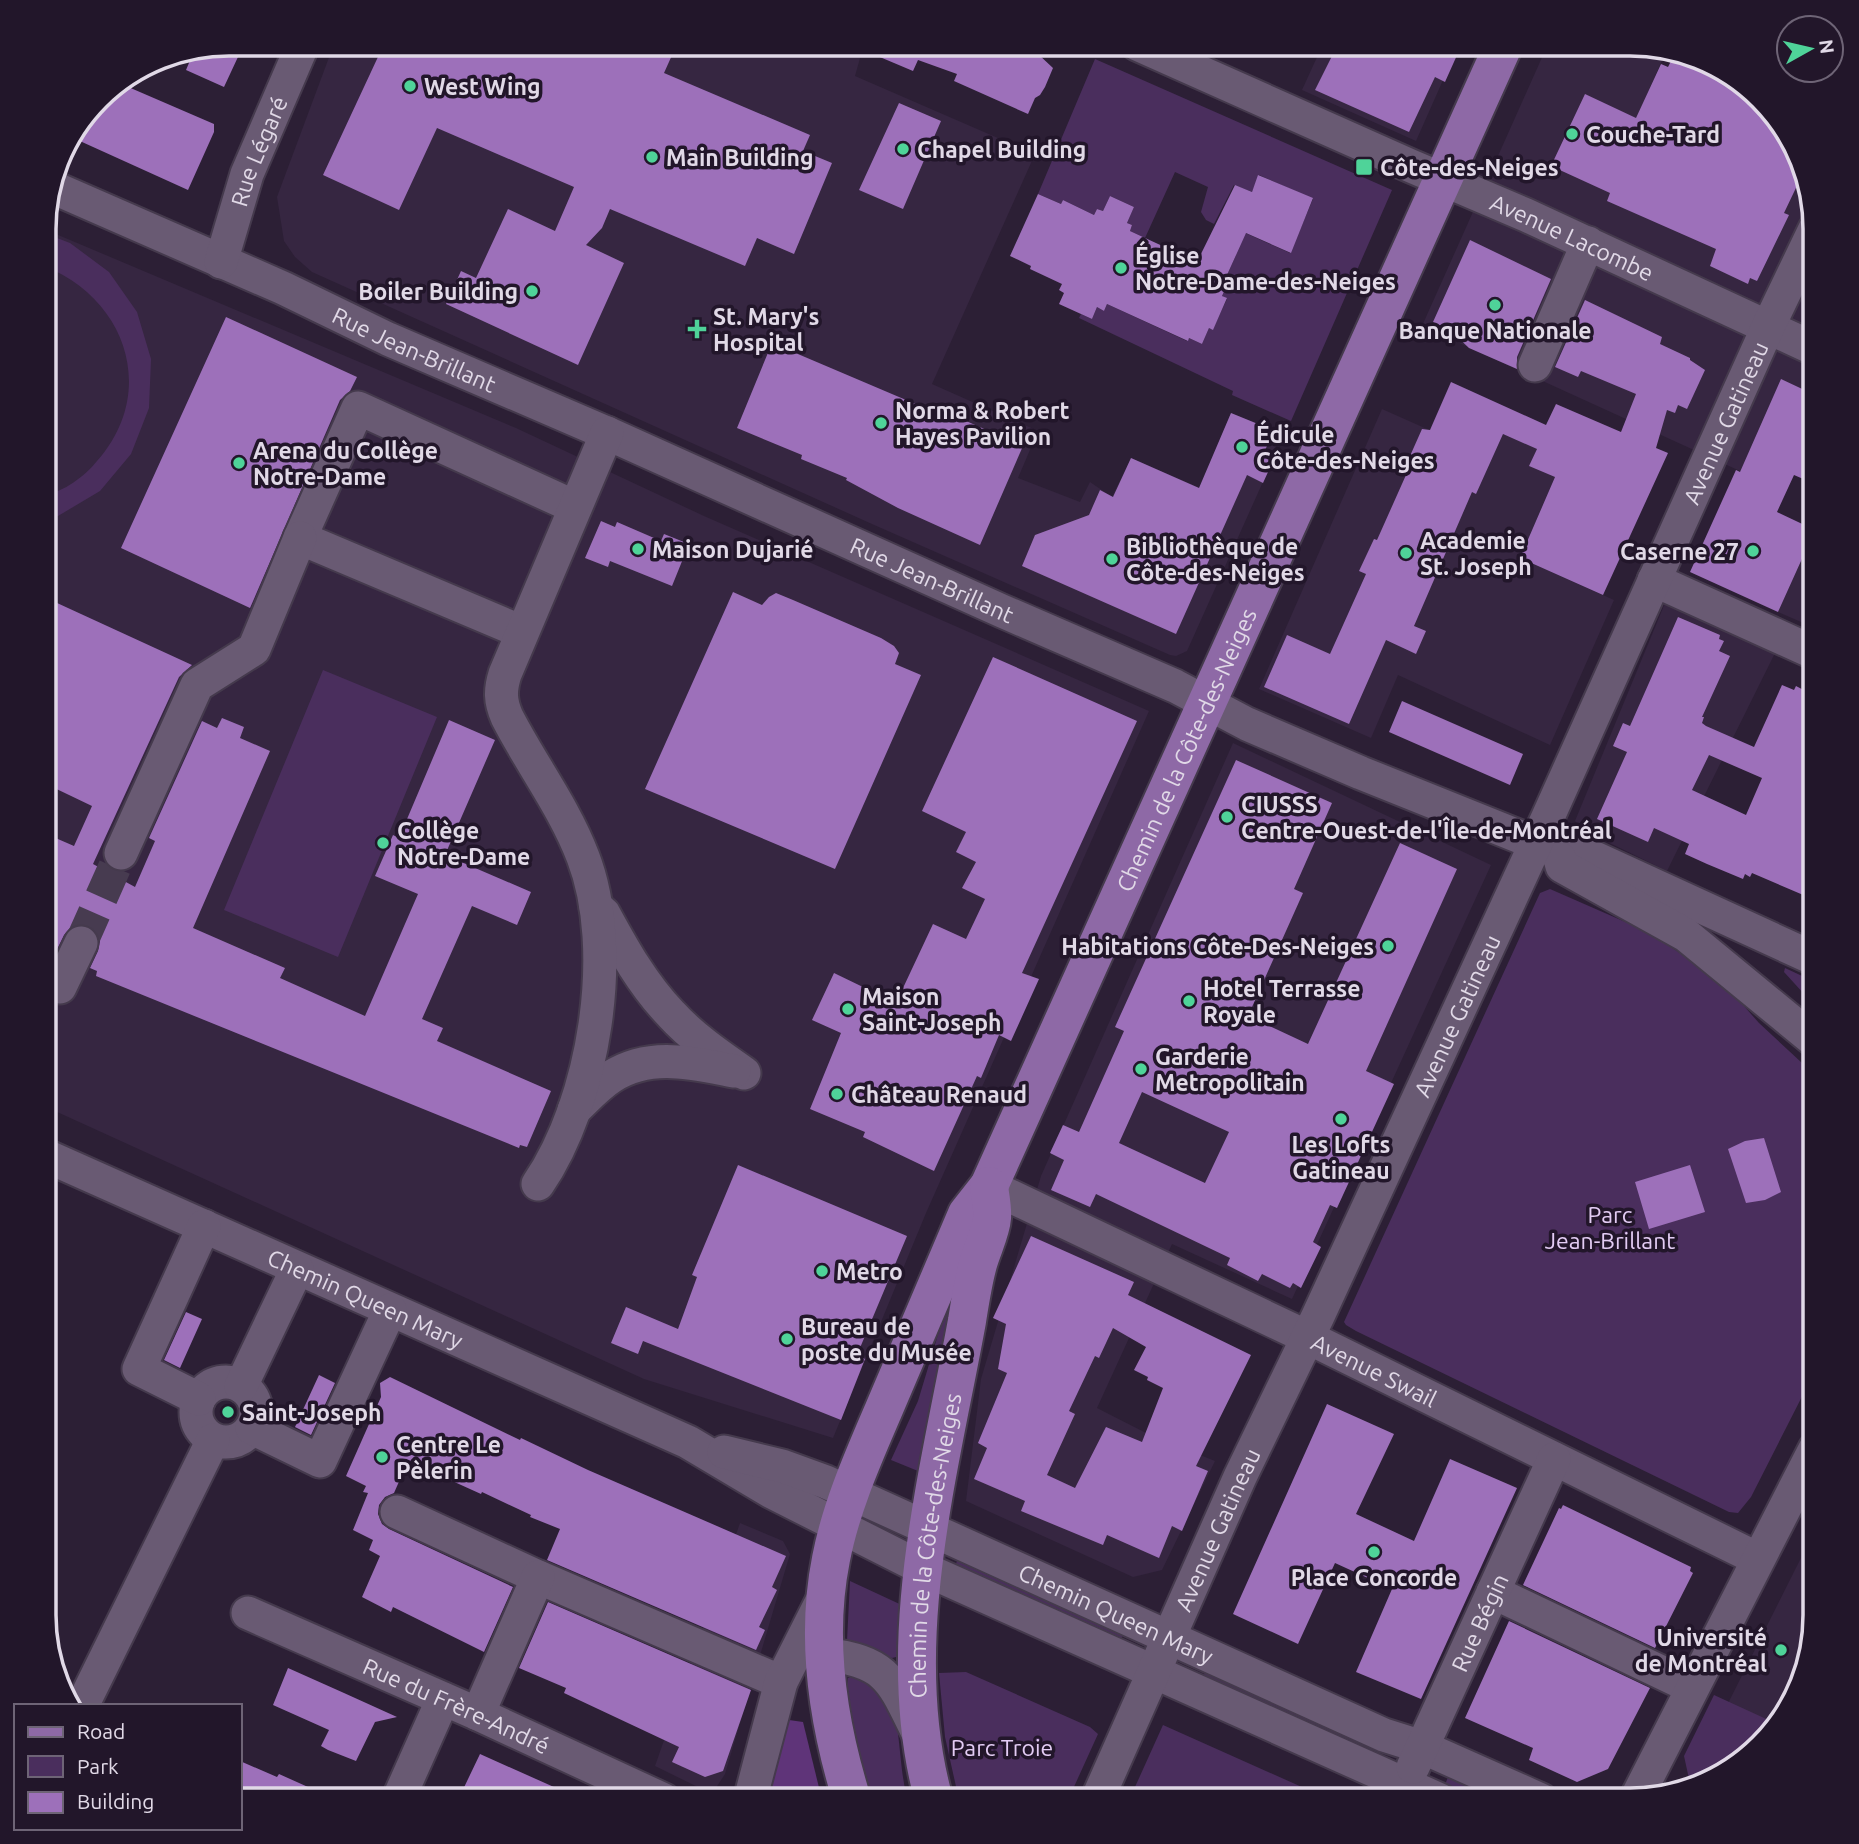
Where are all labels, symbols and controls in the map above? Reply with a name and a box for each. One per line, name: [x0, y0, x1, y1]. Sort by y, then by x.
north arrow: [1775, 14, 1845, 84]
text: N: [1815, 38, 1839, 55]
place label: West Wing: [424, 74, 540, 99]
marker: West Wing: [402, 78, 418, 94]
street label: Rue Légaré: [226, 92, 291, 209]
place label: Couche-Tard: [1586, 122, 1720, 147]
marker: Couche-Tard: [1564, 126, 1580, 142]
place label: Chapel Building: [917, 137, 1086, 162]
marker: Chapel Building: [895, 141, 911, 157]
place label: Main Building: [666, 145, 814, 170]
marker: Main Building: [644, 149, 660, 165]
place label: Côte-des-Neiges: [1380, 155, 1559, 180]
marker: Côte-des-Neiges: [1354, 157, 1374, 177]
street label: Avenue Lacombe: [1487, 189, 1658, 285]
place label: Église Notre-Dame-des-Neiges: [1135, 240, 1396, 294]
marker: Église Notre-Dame-des-Neiges: [1113, 260, 1129, 276]
place label: Boiler Building: [358, 279, 518, 304]
marker: Boiler Building: [524, 283, 540, 299]
marker: Banque Nationale: [1487, 297, 1503, 313]
street label: Rue Jean-Brillant: [329, 302, 500, 396]
place label: St. Mary's Hospital: [713, 304, 819, 355]
place label: Banque Nationale: [1398, 318, 1592, 343]
marker: St. Mary's Hospital: [687, 319, 707, 339]
street label: Avenue Gatineau: [1678, 337, 1772, 508]
place label: Norma & Robert Hayes Pavilion: [895, 398, 1070, 449]
marker: Norma & Robert Hayes Pavilion: [873, 415, 889, 431]
place label: Édicule Côte-des-Neiges: [1256, 419, 1435, 473]
place label: Arena du Collège Notre-Dame: [253, 438, 438, 489]
marker: Édicule Côte-des-Neiges: [1234, 439, 1250, 455]
marker: Arena du Collège Notre-Dame: [231, 455, 247, 471]
place label: Academie St. Joseph: [1420, 528, 1532, 579]
street label: Rue Jean-Brillant: [847, 532, 1018, 627]
place label: Bibliothèque de Côte-des-Neiges: [1126, 534, 1305, 585]
place label: Maison Dujarié: [652, 537, 814, 562]
place label: Caserne 27: [1620, 539, 1739, 564]
marker: Maison Dujarié: [630, 541, 646, 557]
marker: Caserne 27: [1745, 543, 1761, 559]
marker: Academie St. Joseph: [1398, 545, 1414, 561]
marker: Bibliothèque de Côte-des-Neiges: [1104, 551, 1120, 567]
street label: Chemin de la Côte-des-Neiges: [1111, 604, 1260, 895]
place label: CIUSSS Centre-Ouest-de-l'Île-de-Montréal: [1241, 792, 1612, 843]
marker: CIUSSS Centre-Ouest-de-l'Île-de-Montréal: [1219, 809, 1235, 825]
place label: Collège Notre-Dame: [397, 818, 530, 869]
marker: Collège Notre-Dame: [375, 835, 391, 851]
street label: Avenue Gatineau: [1408, 931, 1505, 1100]
place label: Habitations Côte-Des-Neiges: [1061, 934, 1374, 959]
marker: Habitations Côte-Des-Neiges: [1380, 938, 1396, 954]
place label: Hotel Terrasse Royale: [1203, 976, 1360, 1027]
place label: Maison Saint-Joseph: [862, 984, 1002, 1035]
marker: Hotel Terrasse Royale: [1181, 993, 1197, 1009]
marker: Maison Saint-Joseph: [840, 1001, 856, 1017]
place label: Garderie Metropolitain: [1155, 1044, 1305, 1095]
marker: Garderie Metropolitain: [1133, 1061, 1149, 1077]
place label: Château Renaud: [851, 1082, 1027, 1107]
marker: Château Renaud: [829, 1086, 845, 1102]
marker: Les Lofts Gatineau: [1333, 1111, 1349, 1127]
place label: Les Lofts Gatineau: [1292, 1132, 1390, 1183]
park label: Parc Jean-Brillant: [1545, 1202, 1675, 1253]
street label: Chemin Queen Mary: [264, 1244, 467, 1353]
place label: Metro: [836, 1259, 903, 1284]
marker: Metro: [814, 1263, 830, 1279]
place label: Bureau de poste du Musée: [801, 1314, 972, 1365]
street label: Avenue Swail: [1308, 1329, 1441, 1411]
marker: Bureau de poste du Musée: [779, 1331, 795, 1347]
street label: Chemin de la Côte-des-Neiges: [904, 1391, 965, 1699]
place label: Saint-Joseph: [242, 1400, 382, 1425]
marker: Saint-Joseph: [220, 1404, 236, 1420]
place label: Centre Le Pèlerin: [396, 1432, 501, 1483]
street label: Avenue Gatineau: [1170, 1444, 1265, 1615]
marker: Centre Le Pèlerin: [374, 1449, 390, 1465]
marker: Place Concorde: [1366, 1544, 1382, 1560]
street label: Chemin Queen Mary: [1015, 1559, 1217, 1668]
place label: Place Concorde: [1291, 1565, 1457, 1590]
street label: Rue Bégin: [1446, 1570, 1512, 1675]
place label: Université de Montréal: [1635, 1625, 1767, 1676]
marker: Université de Montréal: [1773, 1642, 1789, 1658]
street label: Rue du Frère-André: [359, 1653, 554, 1758]
legend: [14, 1704, 242, 1830]
text: Road: [77, 1719, 125, 1743]
park label: Parc Troie: [951, 1735, 1053, 1760]
text: Park: [77, 1754, 119, 1778]
text: Building: [77, 1789, 154, 1813]

